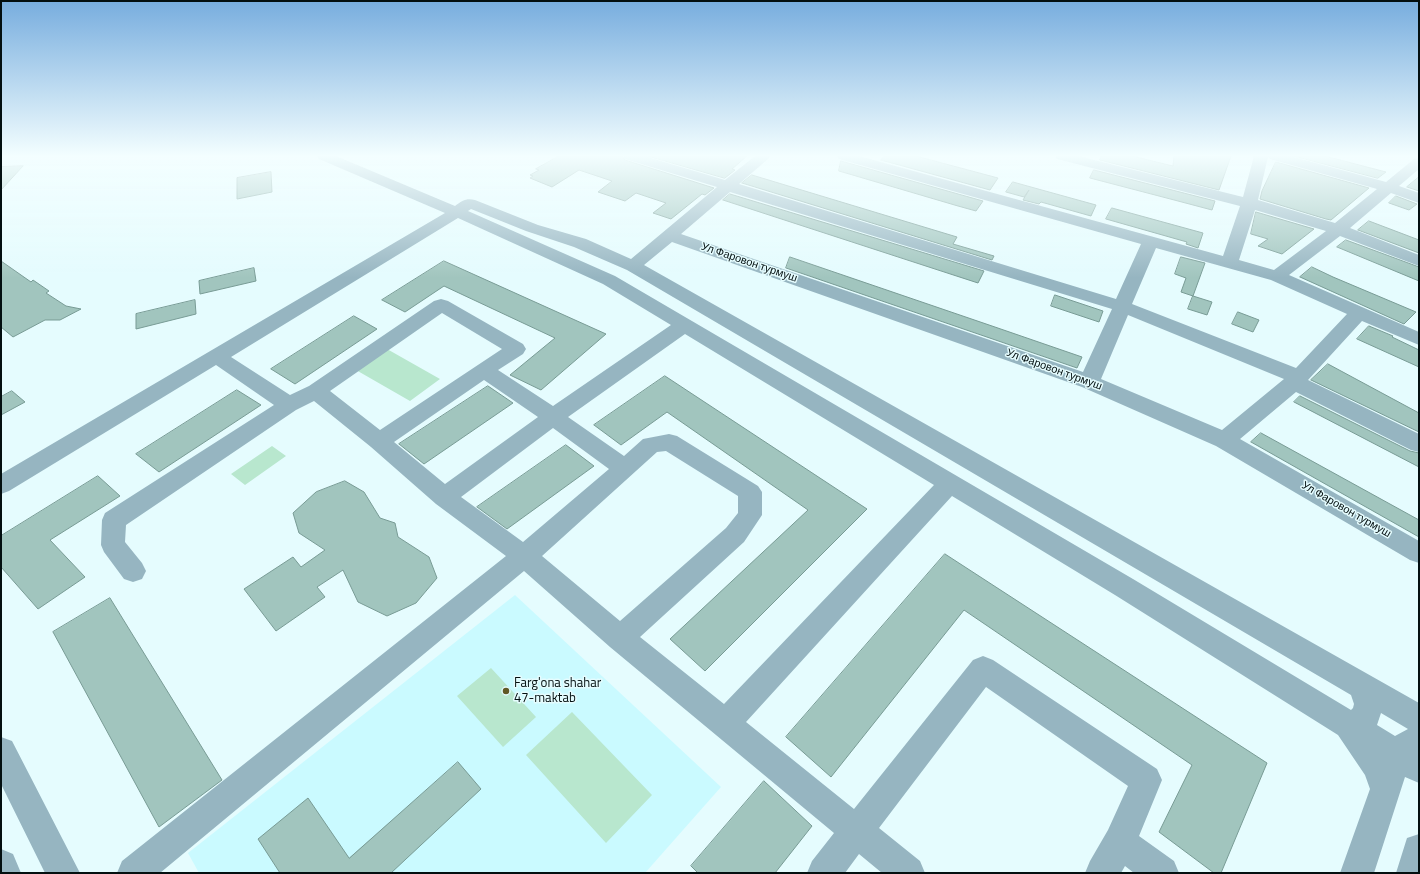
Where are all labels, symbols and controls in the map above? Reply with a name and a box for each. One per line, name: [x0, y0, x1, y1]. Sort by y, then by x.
street label: Ул Фаровон турмуш: [699, 240, 799, 286]
street label: Ул Фаровон турмуш: [1004, 347, 1104, 393]
street label: Ул Фаровон турмуш: [1299, 479, 1393, 541]
place label: Farg'ona shahar 47-maktab: [514, 676, 601, 707]
marker: Farg'ona shahar 47-maktab: [501, 686, 511, 696]

